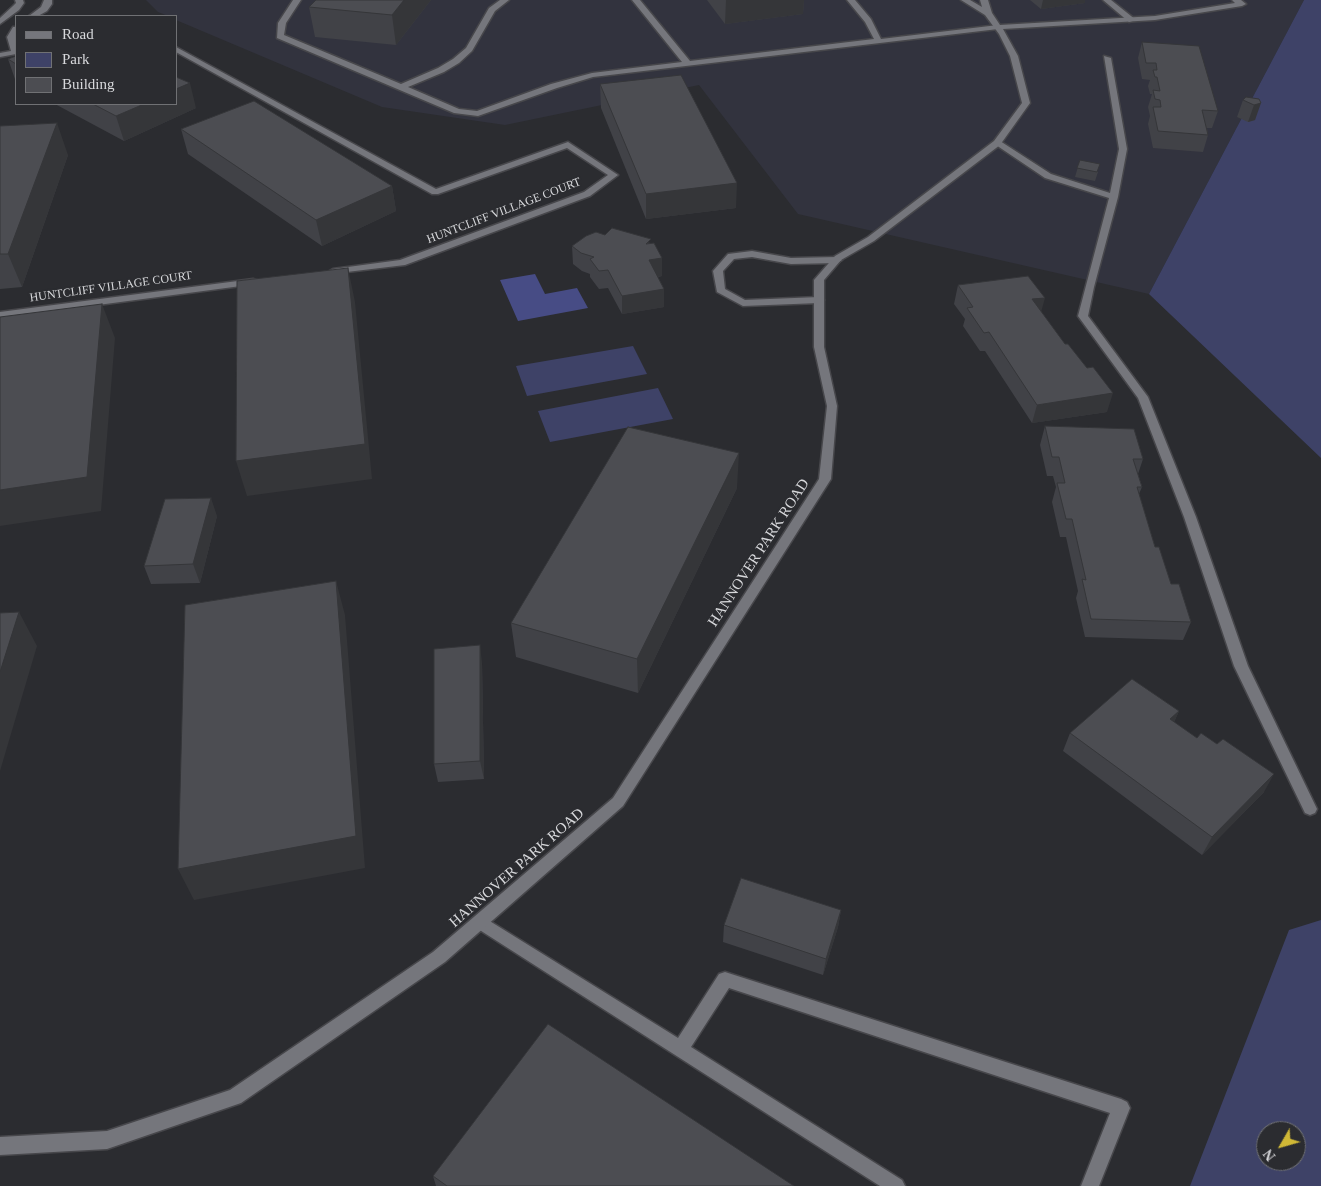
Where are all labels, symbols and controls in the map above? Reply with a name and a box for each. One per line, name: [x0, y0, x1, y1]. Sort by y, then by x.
legend: [15, 15, 178, 105]
text: Road: [62, 26, 94, 42]
text: Park: [62, 51, 90, 67]
text: Building: [62, 76, 115, 92]
street label: HUNTCLIFF VILLAGE COURT: [425, 175, 583, 247]
street label: HUNTCLIFF VILLAGE COURT: [29, 268, 193, 306]
street label: HANNOVER PARK ROAD: [704, 476, 814, 630]
street label: HANNOVER PARK ROAD: [446, 805, 588, 931]
north arrow: [1256, 1121, 1306, 1171]
text: N: [1261, 1146, 1279, 1164]

